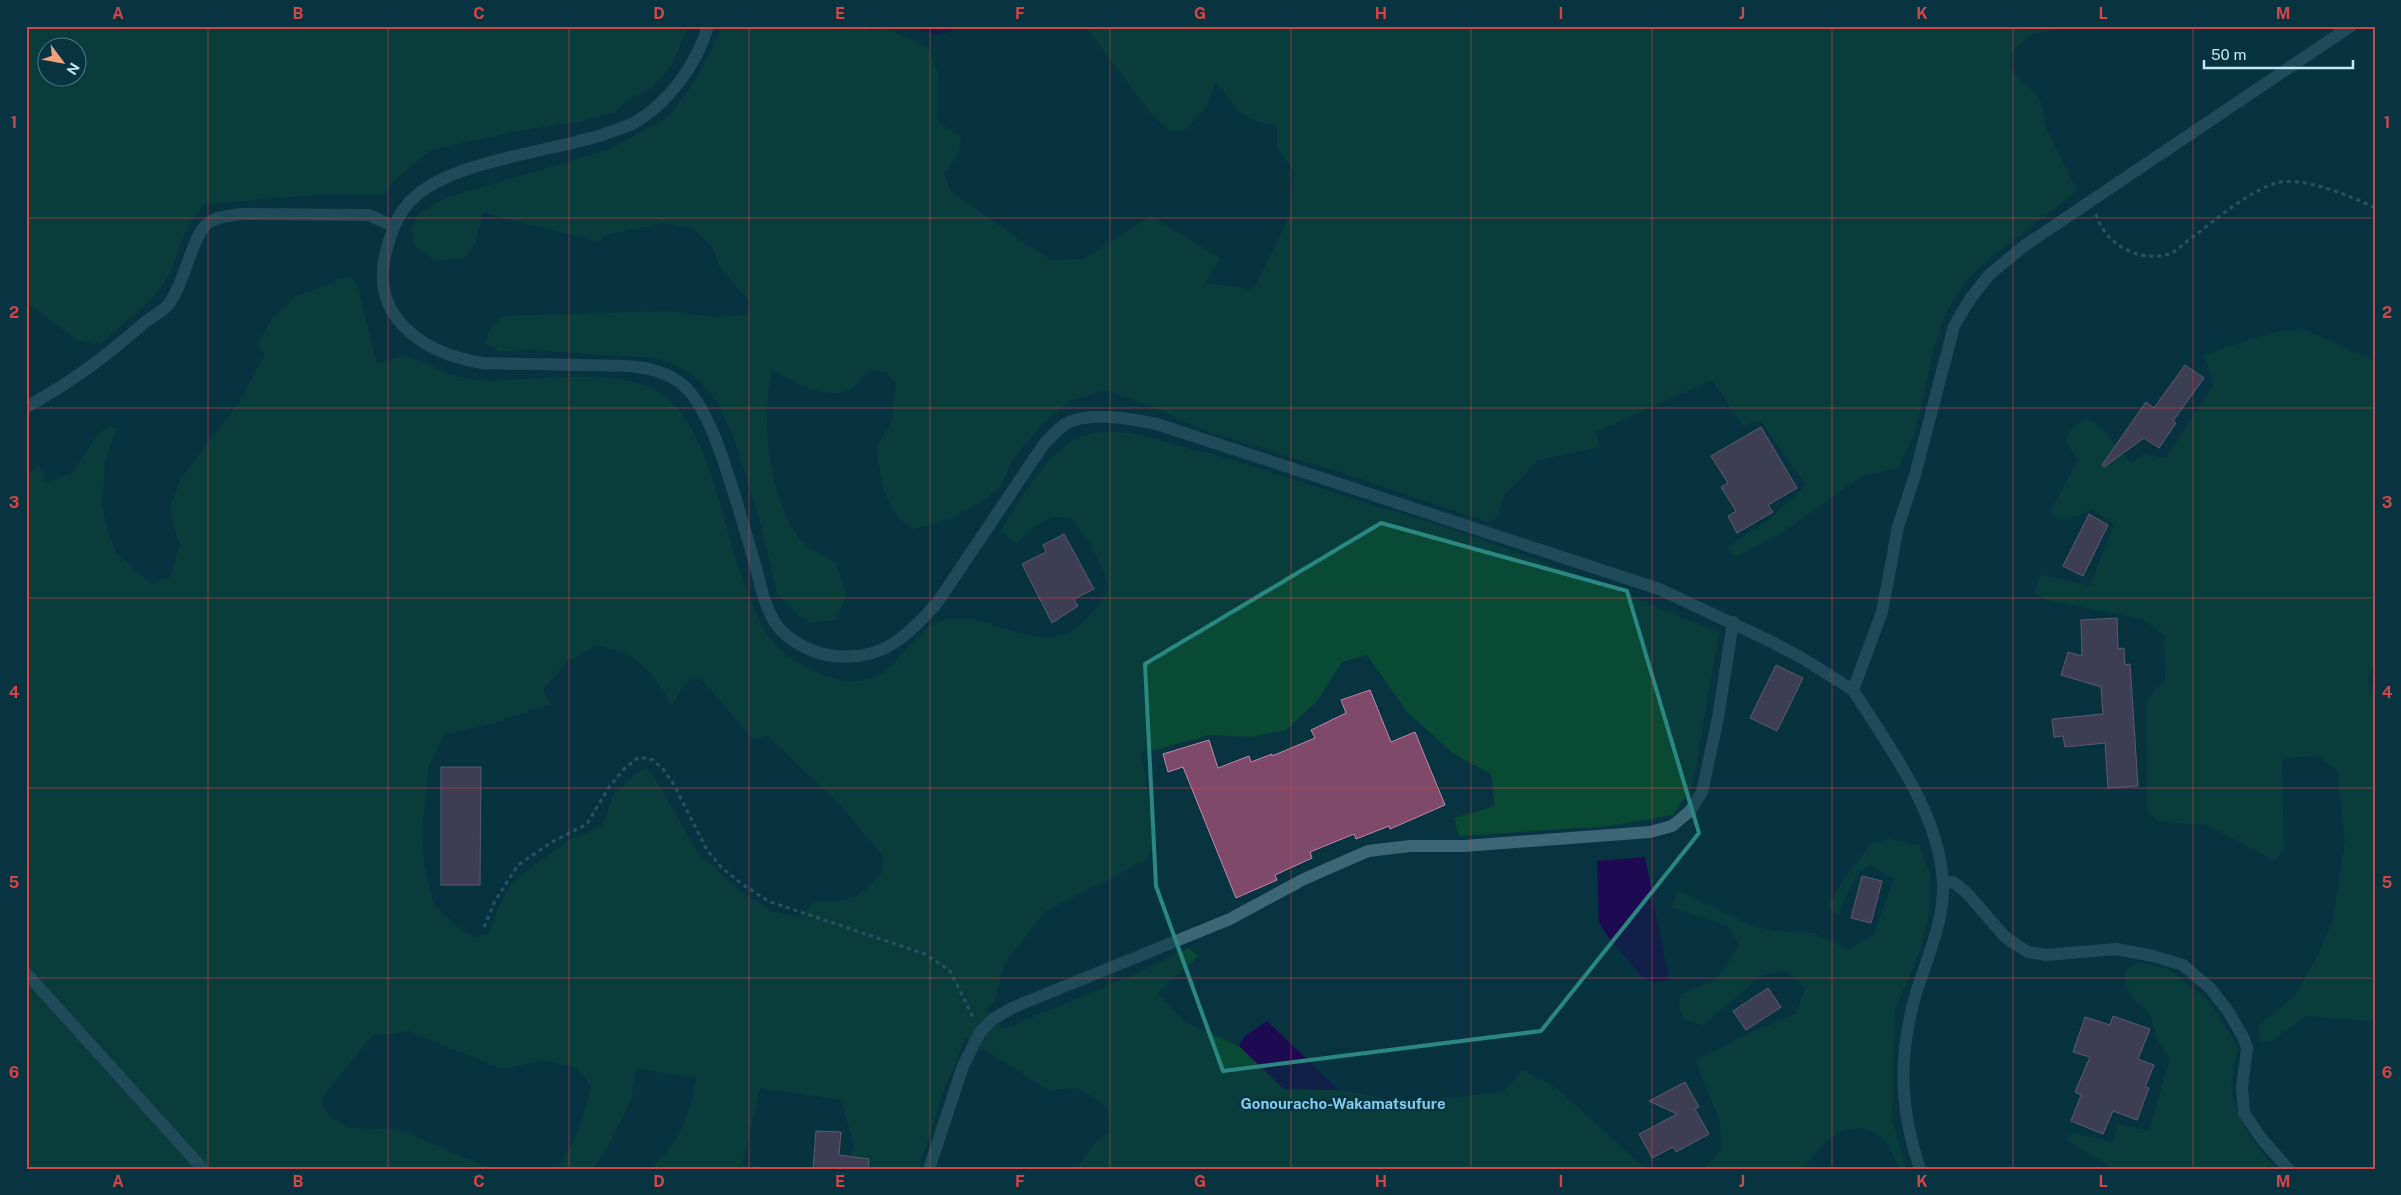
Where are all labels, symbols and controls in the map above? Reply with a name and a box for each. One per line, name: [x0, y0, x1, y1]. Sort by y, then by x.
text: A: [112, 4, 124, 23]
text: B: [293, 4, 304, 23]
text: C: [473, 4, 485, 23]
text: D: [653, 4, 665, 23]
text: E: [835, 4, 845, 23]
text: F: [1015, 4, 1025, 23]
text: G: [1194, 4, 1206, 23]
text: H: [1375, 4, 1387, 23]
text: I: [1559, 4, 1563, 23]
text: J: [1739, 4, 1745, 23]
text: K: [1916, 4, 1928, 23]
text: L: [2098, 4, 2108, 23]
text: M: [2276, 4, 2290, 23]
north arrow: [38, 38, 88, 88]
scale bar: [2204, 38, 2352, 70]
text: 50 m: [2211, 46, 2246, 63]
text: N: [63, 60, 83, 78]
text: 1: [11, 113, 17, 132]
text: 1: [2384, 113, 2390, 132]
text: 2: [9, 303, 19, 322]
text: 2: [2382, 303, 2392, 322]
text: 3: [9, 493, 19, 512]
text: 3: [2382, 493, 2392, 512]
text: 4: [9, 683, 20, 702]
text: 4: [2382, 683, 2393, 702]
text: 5: [9, 873, 20, 892]
text: 5: [2382, 873, 2393, 892]
text: 6: [9, 1063, 19, 1082]
text: 6: [2382, 1063, 2392, 1082]
district label: Gonouracho-Wakamatsufure: [1240, 1095, 1446, 1112]
text: A: [112, 1172, 124, 1191]
text: B: [293, 1172, 304, 1191]
text: C: [473, 1172, 485, 1191]
text: D: [653, 1172, 665, 1191]
text: E: [835, 1172, 845, 1191]
text: F: [1015, 1172, 1025, 1191]
text: G: [1194, 1172, 1206, 1191]
text: H: [1375, 1172, 1387, 1191]
text: I: [1559, 1172, 1563, 1191]
text: J: [1739, 1172, 1745, 1191]
text: K: [1916, 1172, 1928, 1191]
text: L: [2098, 1172, 2108, 1191]
text: M: [2276, 1172, 2290, 1191]

